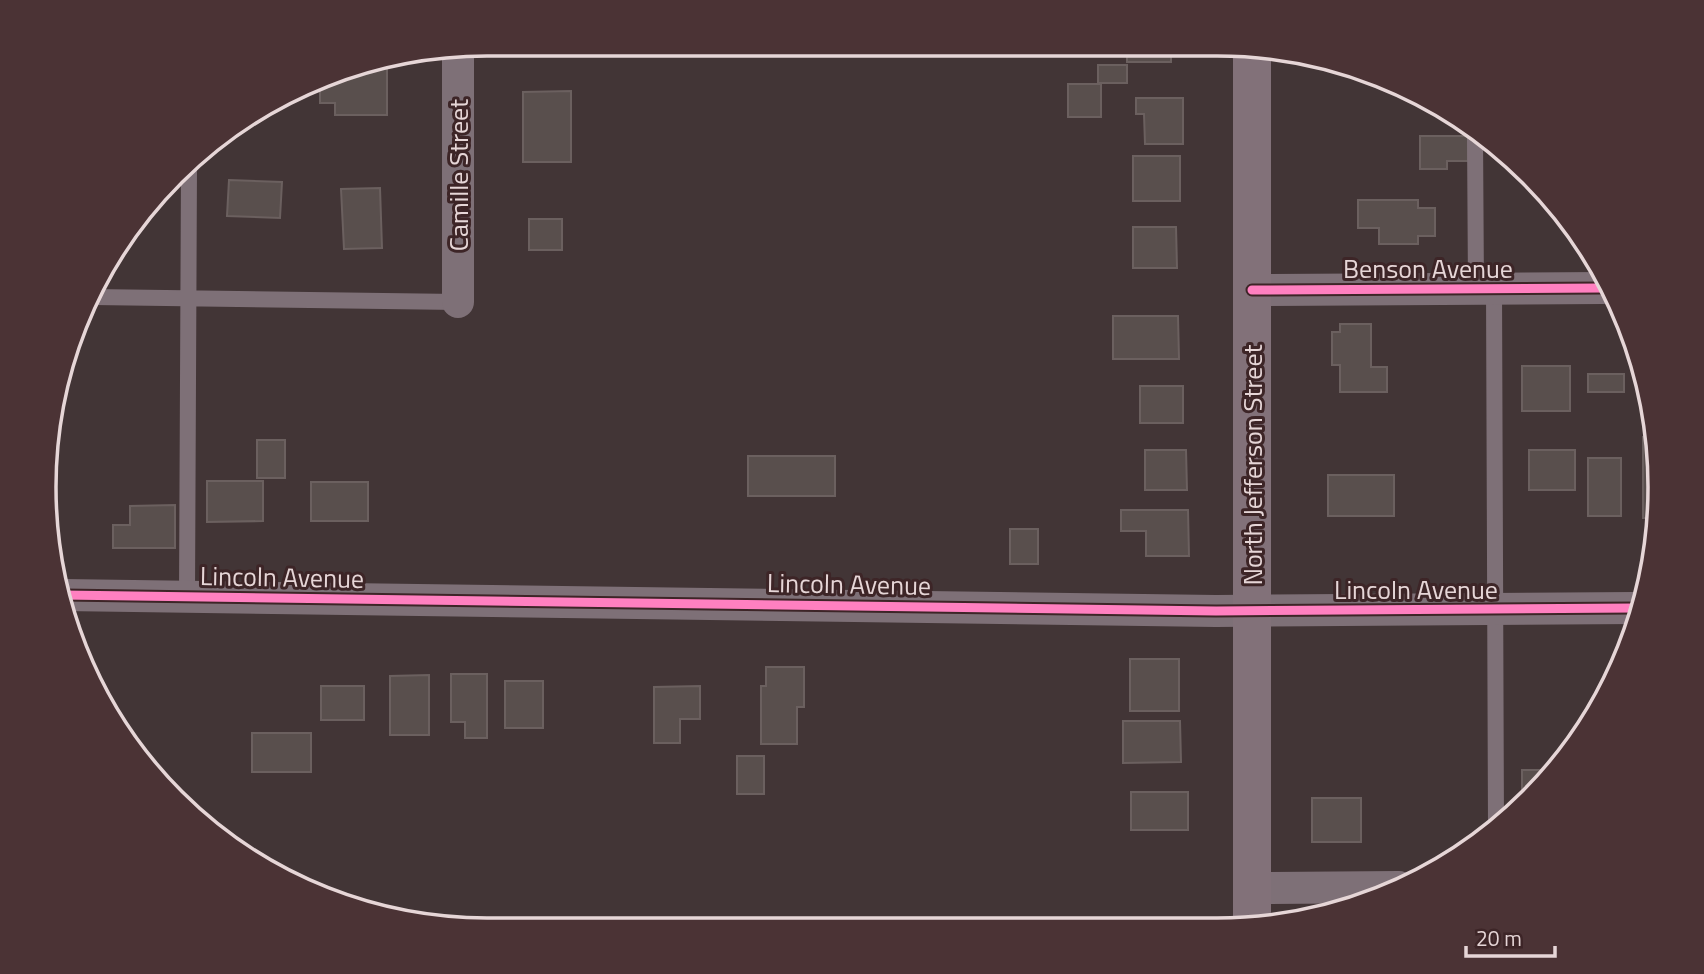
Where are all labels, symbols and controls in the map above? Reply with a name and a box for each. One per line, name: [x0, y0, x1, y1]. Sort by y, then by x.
street label: Camille Street: [439, 99, 478, 251]
street label: Benson Avenue: [1343, 249, 1513, 288]
street label: North Jefferson Street: [1233, 344, 1272, 586]
street label: Lincoln Avenue: [200, 556, 364, 598]
street label: Lincoln Avenue: [767, 563, 931, 605]
street label: Lincoln Avenue: [1334, 570, 1498, 609]
scale bar: [1466, 914, 1555, 958]
text: 20 m: [1476, 922, 1522, 954]

